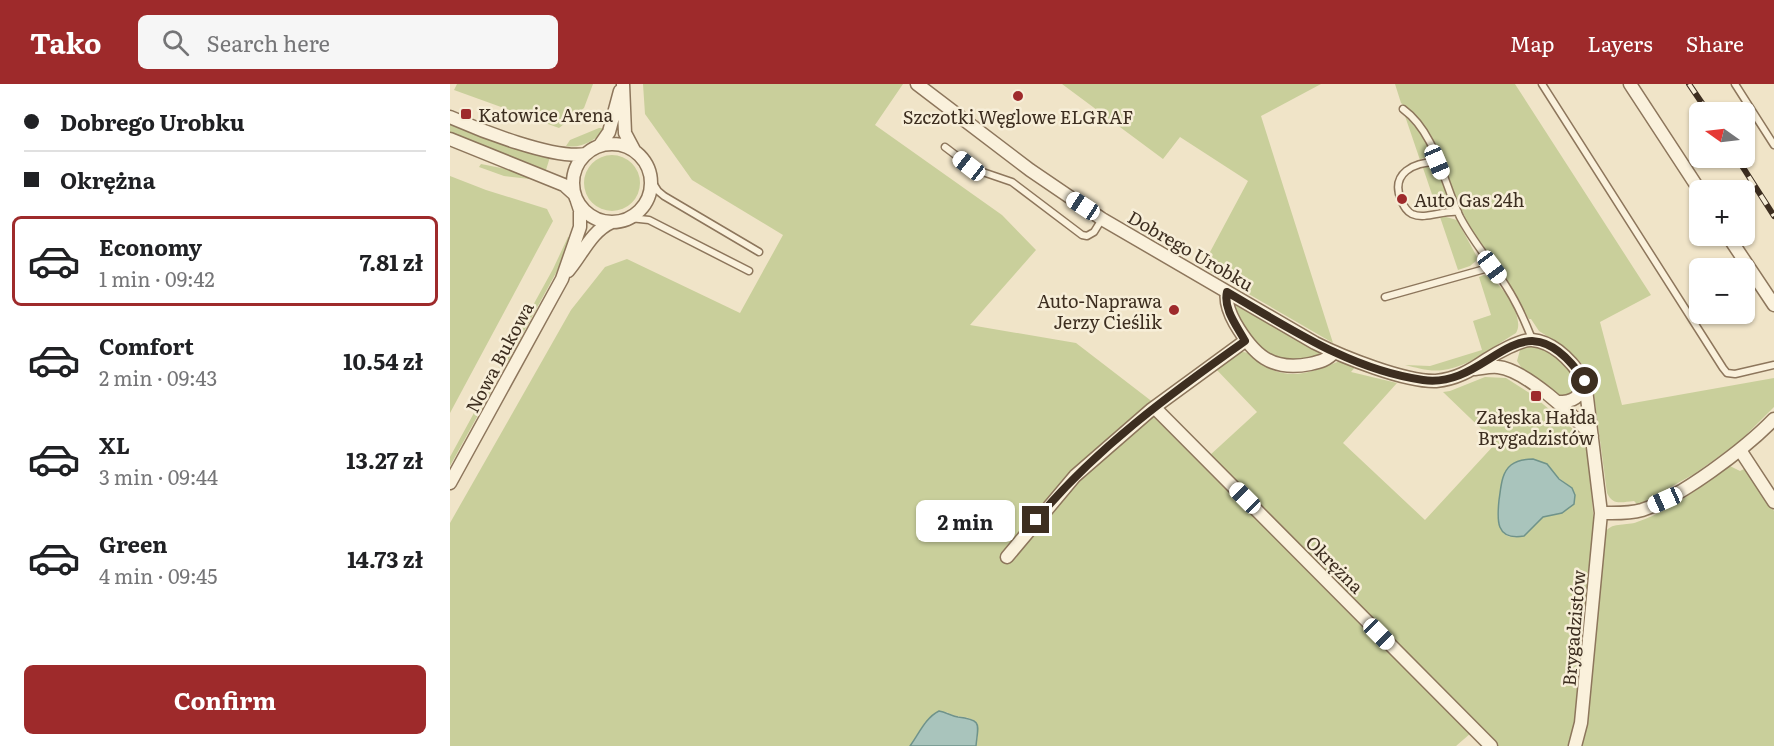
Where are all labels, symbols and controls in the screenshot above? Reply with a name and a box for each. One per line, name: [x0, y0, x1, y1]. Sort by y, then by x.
search box: [138, 15, 558, 69]
text: Tako: [30, 21, 102, 63]
icon: search: [159, 26, 192, 59]
text: Search here: [207, 26, 330, 59]
text: Map: [1510, 27, 1555, 58]
text: Layers: [1588, 27, 1653, 58]
text: Share: [1686, 27, 1744, 58]
marker: Szczotki Węglowe ELGRAF: [1011, 89, 1025, 103]
place label: Katowice Arena: [478, 101, 614, 128]
north arrow: [1689, 102, 1755, 168]
map controls: [1689, 102, 1755, 324]
place label: Szczotki Węglowe ELGRAF: [903, 103, 1133, 130]
text: Dobrego Urobku: [60, 105, 245, 138]
marker: Katowice Arena: [459, 107, 473, 121]
car: [1422, 142, 1452, 182]
car: [949, 148, 989, 184]
text: Okrężna: [60, 163, 155, 196]
button: +: [1689, 180, 1755, 246]
place label: Auto Gas 24h: [1414, 186, 1525, 213]
car: [1063, 189, 1103, 223]
marker: Auto Gas 24h: [1395, 192, 1409, 206]
street label: Dobrego Urobku: [1123, 203, 1259, 297]
text: Economy: [99, 230, 202, 263]
icon: car: [27, 234, 81, 288]
text: 7.81 zł: [359, 245, 423, 278]
car: [1474, 247, 1510, 287]
button: −: [1689, 258, 1755, 324]
text: 1 min · 09:42: [99, 263, 215, 293]
place label: Auto-Naprawa Jerzy Cieślik: [1037, 287, 1163, 335]
street label: Nowa Bukowa: [458, 296, 540, 417]
marker: Auto-Naprawa Jerzy Cieślik: [1167, 303, 1181, 317]
text: Comfort: [99, 329, 194, 362]
icon: car: [27, 333, 81, 387]
text: 10.54 zł: [343, 344, 423, 377]
text: 2 min · 09:43: [99, 362, 217, 392]
route start: [1571, 367, 1598, 394]
marker: Załęska Hałda Brygadzistów: [1529, 389, 1543, 403]
place label: Załęska Hałda Brygadzistów: [1476, 403, 1596, 451]
text: XL: [99, 428, 130, 461]
icon: car: [27, 432, 81, 486]
text: 13.27 zł: [346, 443, 423, 476]
text: 3 min · 09:44: [99, 461, 218, 491]
car: [1226, 479, 1264, 517]
car: [1645, 484, 1685, 516]
callout: 2 min: [916, 499, 1015, 541]
text: 2 min: [938, 506, 993, 536]
route end: [1022, 506, 1049, 533]
text: Green: [99, 527, 168, 560]
street label: Okrężna: [1300, 529, 1370, 599]
icon: car: [27, 531, 81, 585]
text: 14.73 zł: [347, 542, 423, 575]
text: 4 min · 09:45: [99, 560, 217, 590]
street label: Brygadzistów: [1554, 568, 1592, 687]
car: [1360, 615, 1398, 653]
button: Confirm: [24, 665, 426, 734]

